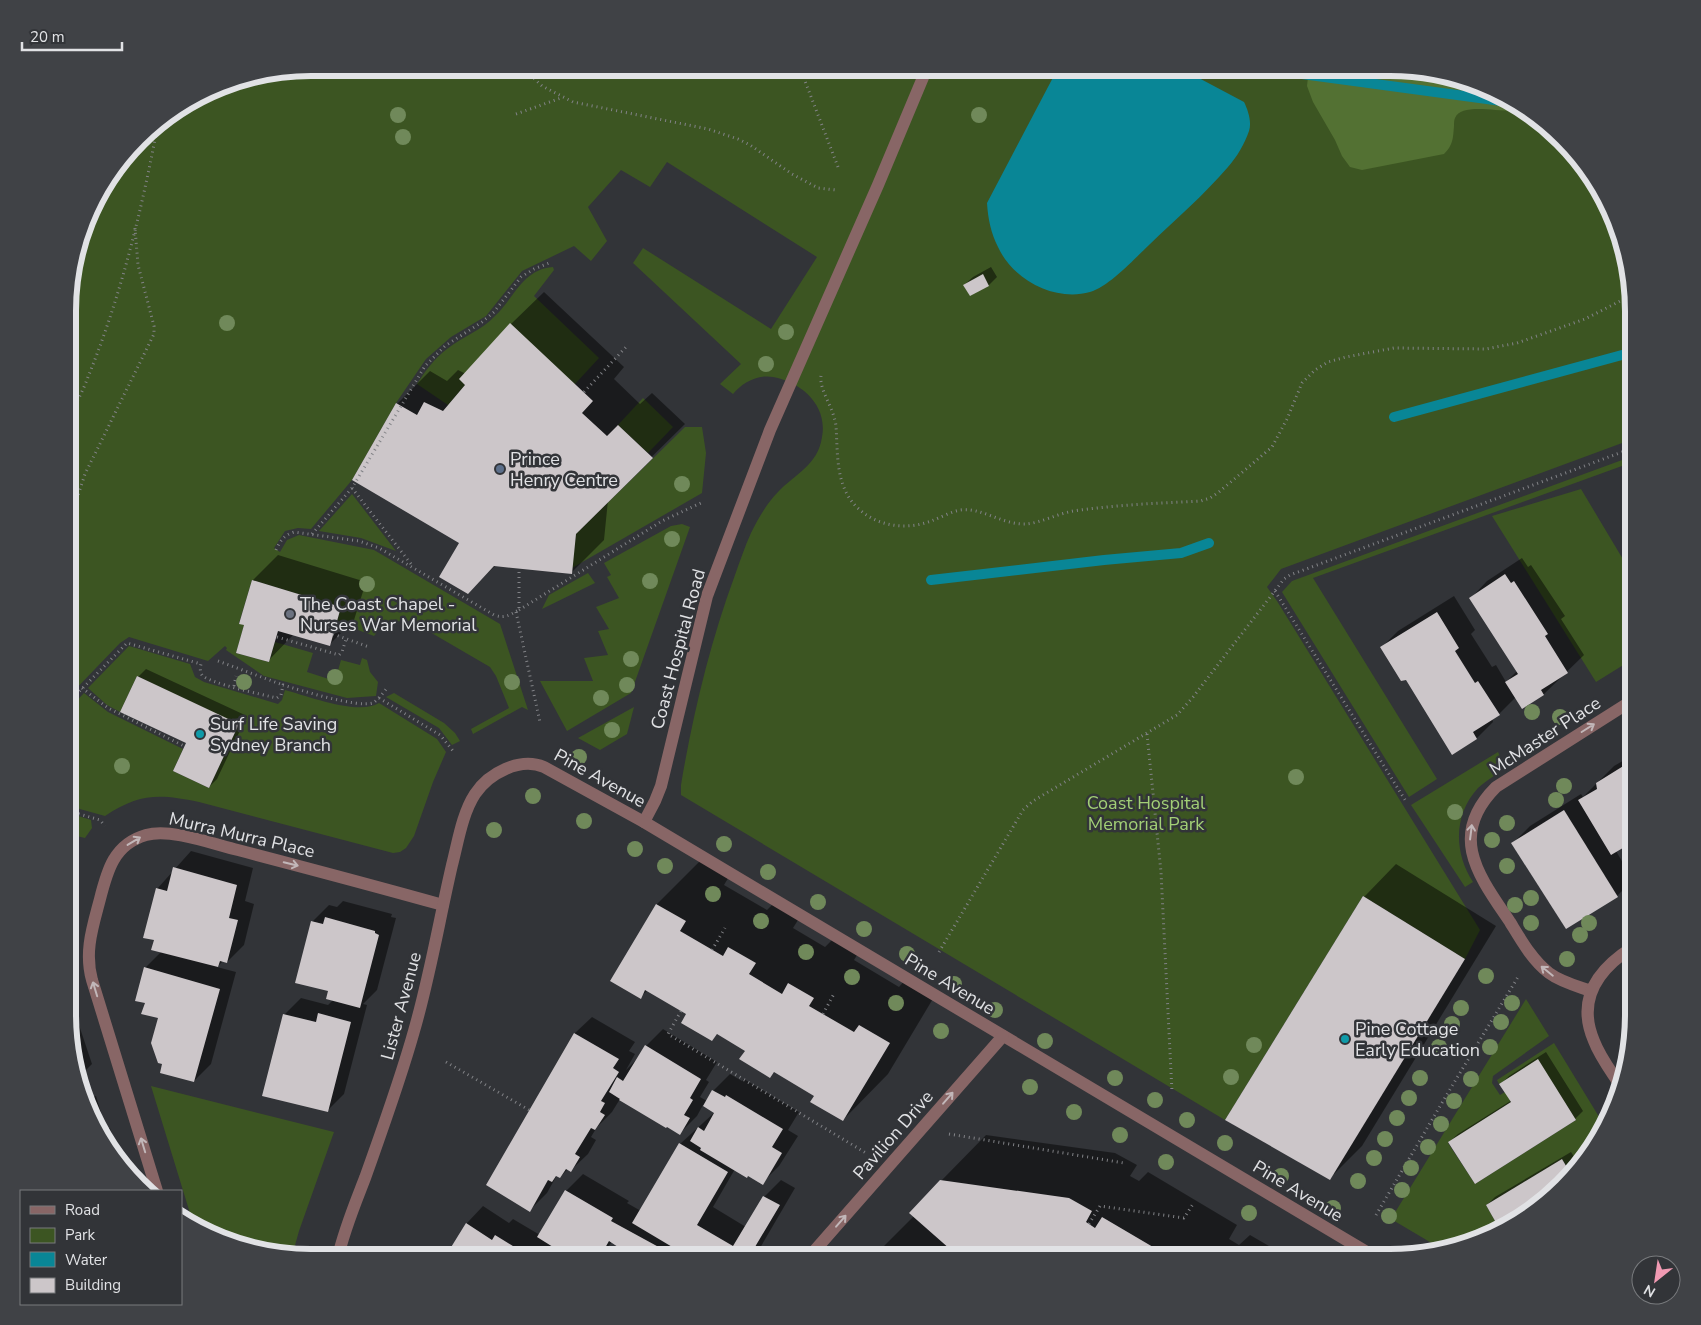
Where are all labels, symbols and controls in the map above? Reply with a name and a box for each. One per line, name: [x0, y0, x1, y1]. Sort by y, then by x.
scale bar: [22, 20, 122, 52]
text: 20 m: [30, 27, 65, 47]
place label: Prince Henry Centre: [510, 447, 618, 492]
marker: Prince Henry Centre: [494, 463, 506, 475]
street label: Coast Hospital Road: [645, 566, 711, 732]
place label: The Coast Chapel - Nurses War Memorial: [300, 592, 477, 637]
marker: The Coast Chapel - Nurses War Memorial: [284, 608, 296, 620]
street label: McMaster Place: [1485, 691, 1605, 781]
place label: Surf Life Saving Sydney Branch: [210, 712, 337, 757]
one-way arrow: [1581, 723, 1595, 733]
marker: Surf Life Saving Sydney Branch: [194, 728, 206, 740]
street label: Pine Avenue: [550, 743, 650, 813]
park label: Coast Hospital Memorial Park: [1087, 791, 1206, 836]
street label: Murra Murra Place: [167, 807, 317, 863]
one-way arrow: [1466, 825, 1476, 841]
one-way arrow: [126, 836, 140, 846]
one-way arrow: [282, 859, 298, 869]
street label: Pine Avenue: [900, 948, 1000, 1020]
street label: Lister Avenue: [375, 949, 427, 1063]
one-way arrow: [1541, 966, 1554, 977]
one-way arrow: [89, 982, 99, 998]
place label: Pine Cottage Early Education: [1355, 1017, 1480, 1062]
marker: Pine Cottage Early Education: [1339, 1033, 1351, 1045]
street label: Pavilion Drive: [848, 1085, 938, 1185]
one-way arrow: [943, 1092, 954, 1105]
one-way arrow: [137, 1137, 147, 1153]
street label: Pine Avenue: [1248, 1155, 1348, 1227]
legend: [20, 1190, 182, 1305]
text: Road: [65, 1200, 100, 1220]
one-way arrow: [836, 1214, 847, 1227]
text: Park: [65, 1225, 95, 1245]
text: Water: [65, 1250, 108, 1270]
north arrow: [1631, 1255, 1681, 1305]
text: Building: [65, 1275, 121, 1295]
text: N: [1640, 1280, 1659, 1302]

